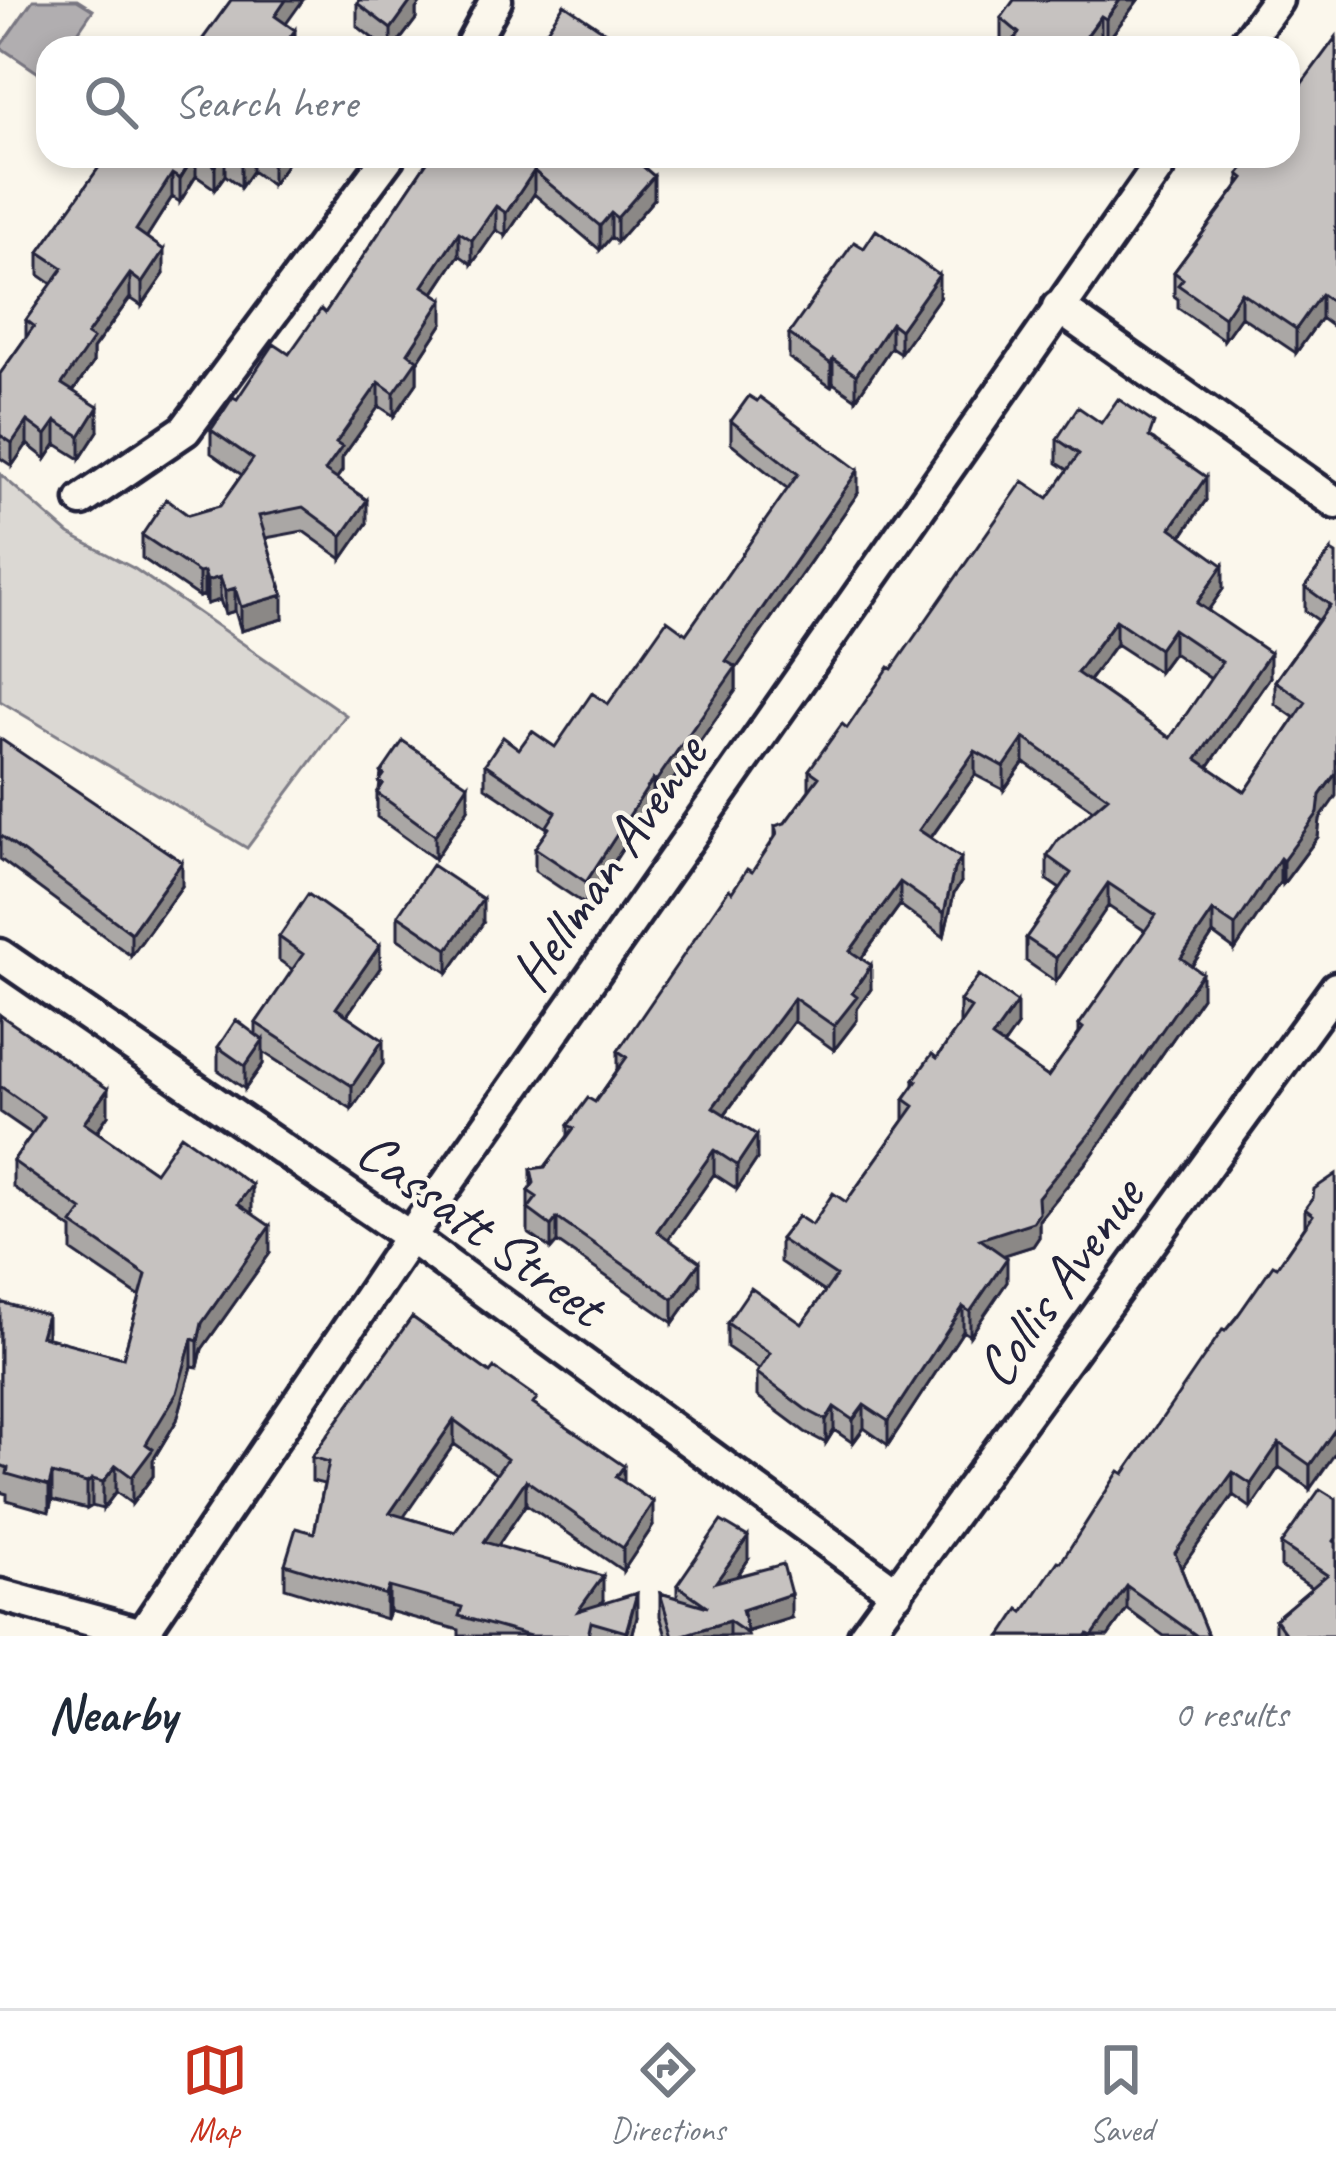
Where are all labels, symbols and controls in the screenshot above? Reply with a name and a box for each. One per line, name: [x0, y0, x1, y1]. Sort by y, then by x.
search box: [36, 36, 1300, 168]
icon: search: [78, 69, 144, 135]
text: Search here: [174, 74, 357, 131]
street label: Hellman Avenue: [494, 718, 724, 1005]
street label: Cassatt Street: [343, 1114, 623, 1345]
street label: Collis Avenue: [959, 1160, 1161, 1401]
text: Nearby: [48, 1682, 176, 1746]
text: 0 results: [1174, 1690, 1288, 1739]
tab: Map: [182, 2037, 248, 2151]
tab: Directions: [611, 2037, 725, 2151]
tab: Saved: [1088, 2037, 1154, 2151]

